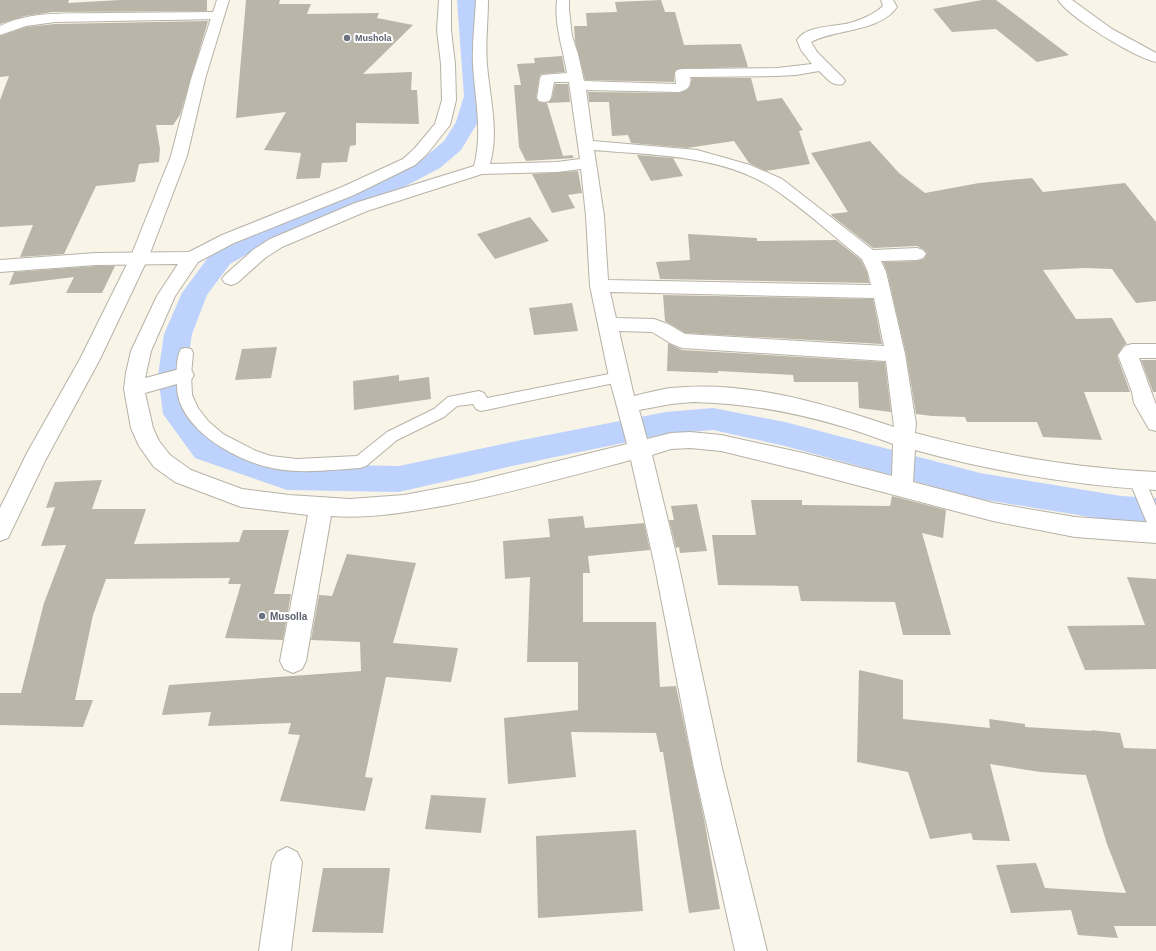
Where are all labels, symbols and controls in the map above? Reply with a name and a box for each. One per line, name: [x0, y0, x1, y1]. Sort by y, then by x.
marker: Mushola: [342, 33, 352, 43]
place label: Mushola: [355, 33, 392, 43]
marker: Musolla: [257, 611, 267, 621]
place label: Musolla: [270, 611, 308, 622]

